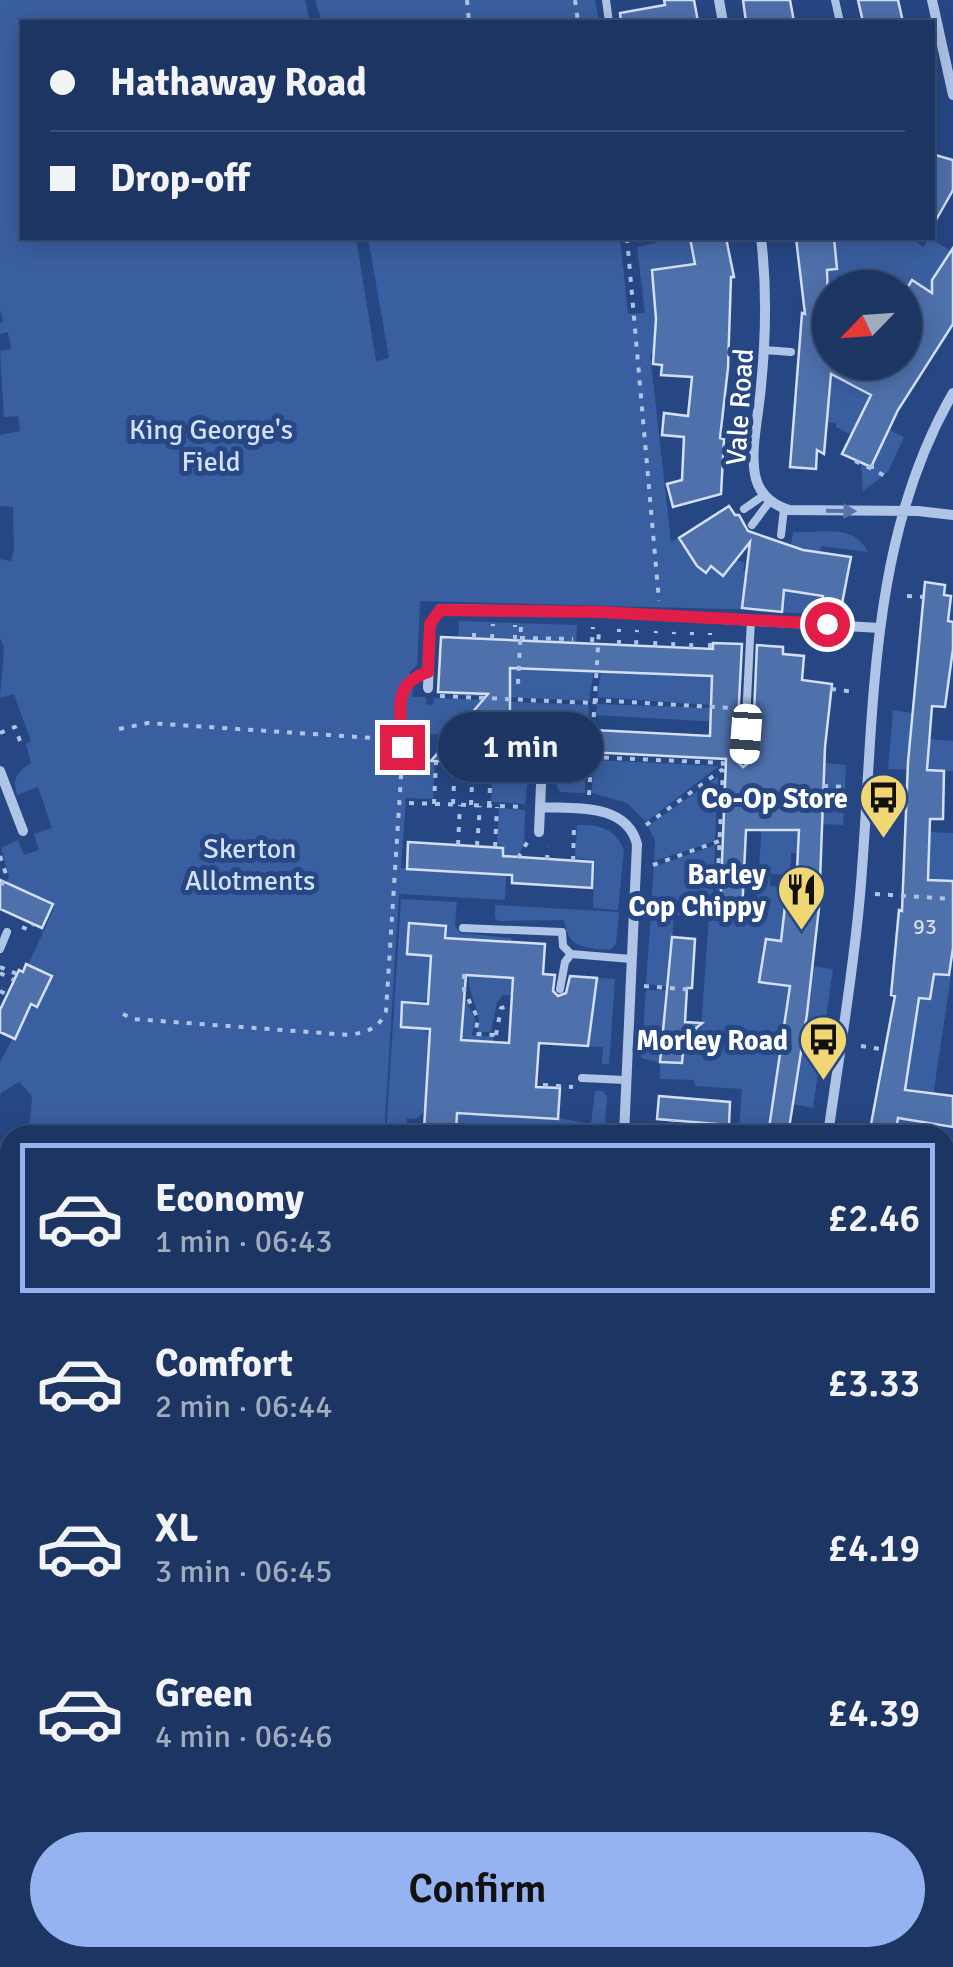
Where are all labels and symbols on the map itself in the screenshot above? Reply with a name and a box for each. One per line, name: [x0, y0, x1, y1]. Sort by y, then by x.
north arrow: [812, 270, 922, 380]
street label: Vale Road: [719, 347, 761, 467]
park label: King George's Field: [129, 413, 293, 479]
one-way arrow: [826, 503, 858, 519]
route start: [805, 602, 850, 647]
car: [729, 703, 763, 765]
callout: 1 min: [437, 712, 602, 782]
route end: [380, 725, 425, 770]
bus stop icon: Co-Op Store: [857, 772, 909, 840]
place label: Co-Op Store: [701, 782, 848, 816]
park label: Skerton Allotments: [185, 832, 315, 898]
place label: Barley Cop Chippy: [629, 858, 766, 924]
restaurant icon: Barley Cop Chippy: [775, 864, 827, 932]
house number: 93: [913, 913, 937, 940]
bus stop icon: Morley Road: [797, 1014, 849, 1082]
place label: Morley Road: [636, 1024, 788, 1058]

